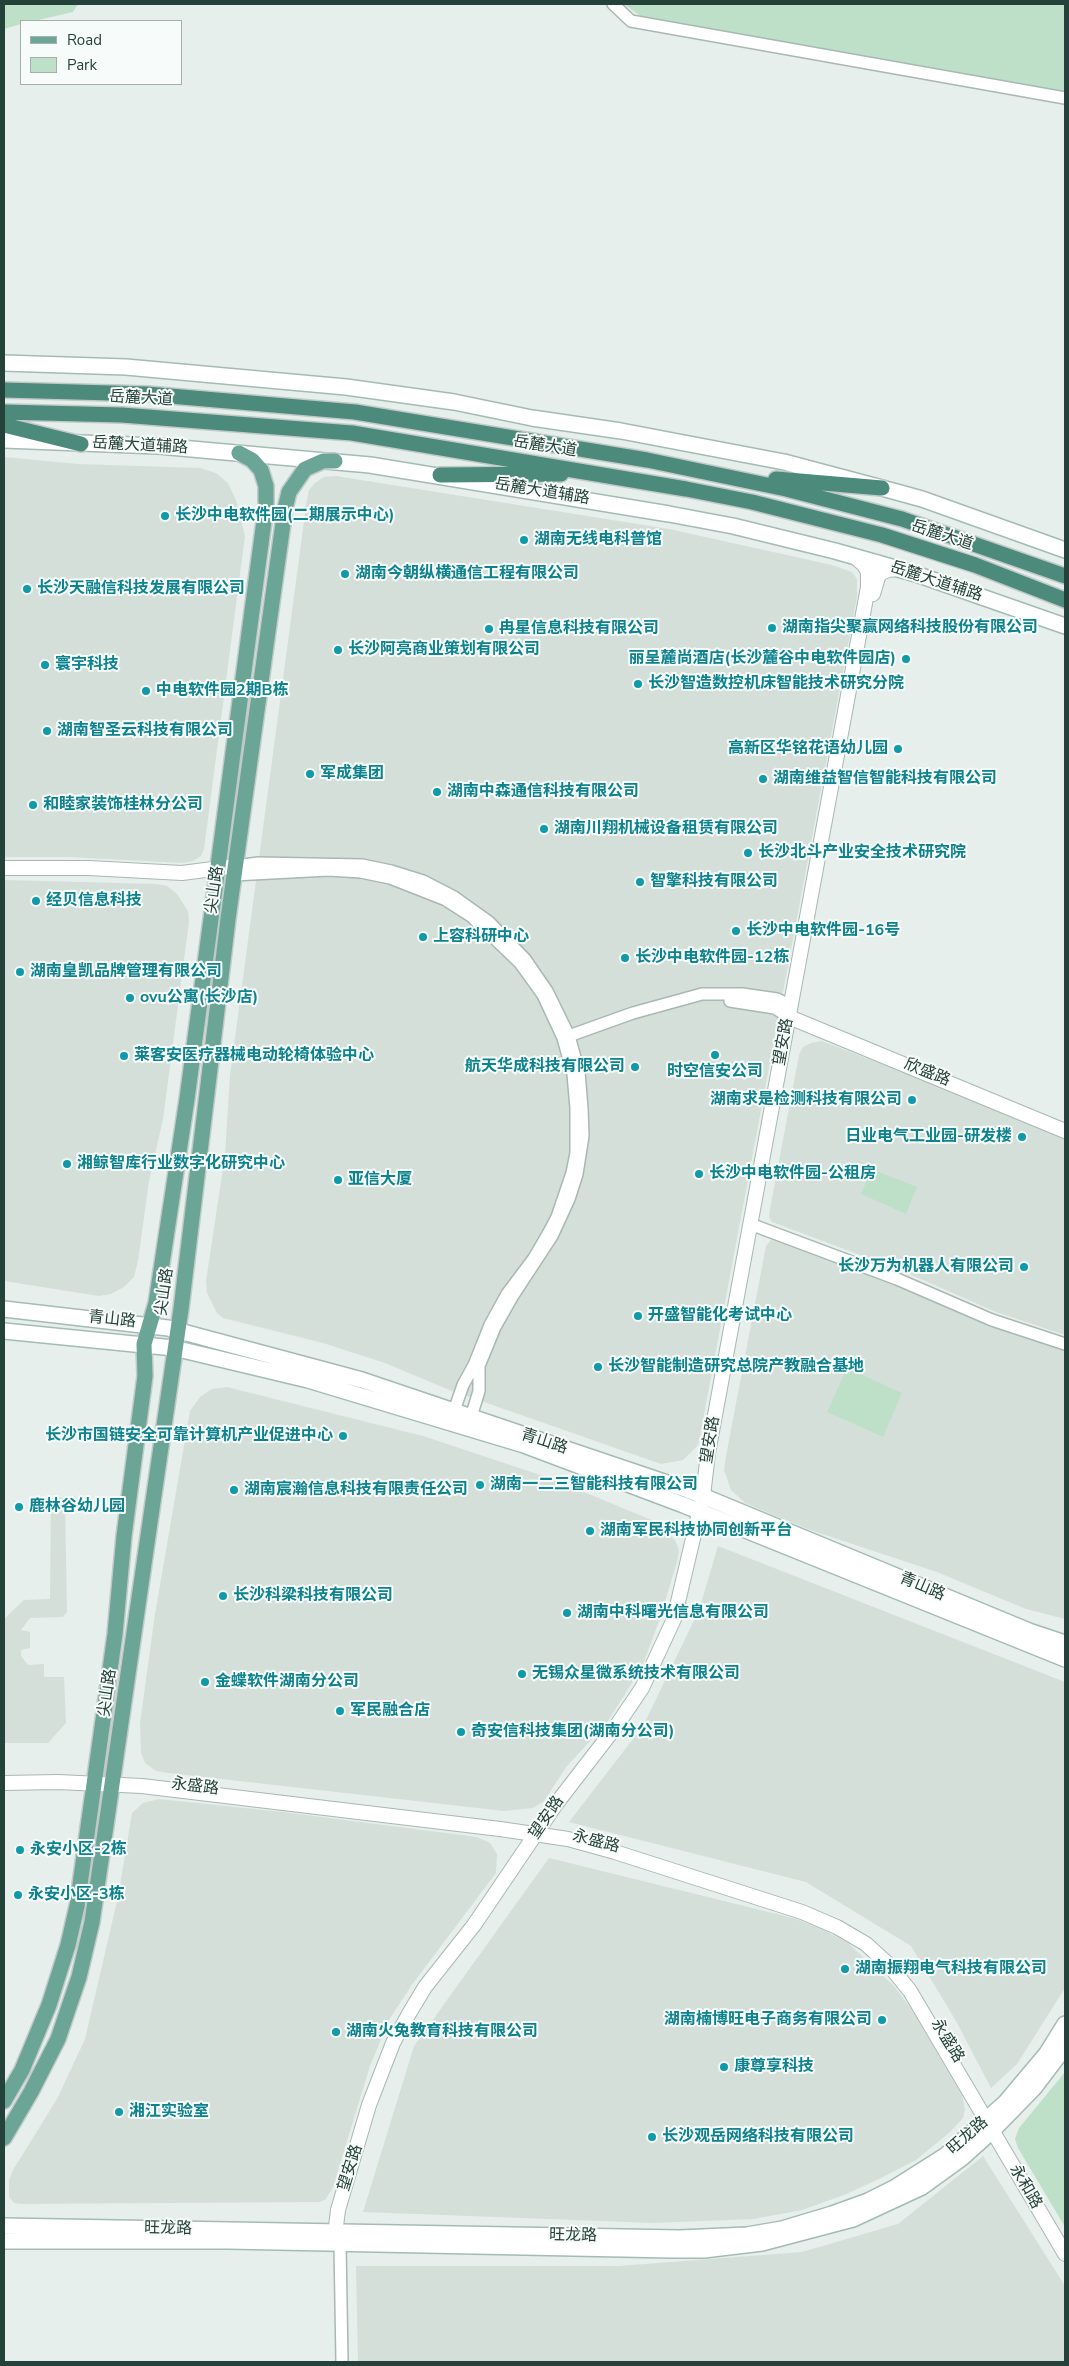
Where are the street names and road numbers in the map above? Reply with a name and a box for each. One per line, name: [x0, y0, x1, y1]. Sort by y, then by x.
street label: 岳麓大道: [109, 388, 173, 410]
street label: 岳麓大道: [512, 433, 578, 461]
street label: 岳麓大道辅路: [92, 434, 188, 458]
street label: 岳麓大道辅路: [493, 475, 591, 509]
street label: 岳麓大道: [909, 517, 975, 555]
street label: 岳麓大道辅路: [887, 558, 985, 606]
street label: 尖山路: [202, 865, 228, 915]
street label: 望安路: [770, 1017, 798, 1067]
street label: 欣盛路: [901, 1055, 953, 1091]
street label: 尖山路: [152, 1267, 178, 1317]
street label: 青山路: [87, 1308, 137, 1332]
street label: 望安路: [698, 1415, 724, 1465]
street label: 青山路: [518, 1425, 570, 1459]
street label: 青山路: [896, 1569, 948, 1605]
street label: 尖山路: [95, 1668, 121, 1718]
street label: 永盛路: [170, 1775, 220, 1799]
street label: 望安路: [526, 1793, 568, 1843]
street label: 永盛路: [570, 1827, 622, 1857]
street label: 永盛路: [926, 2015, 968, 2067]
street label: 旺龙路: [944, 2113, 992, 2159]
street label: 望安路: [335, 2142, 367, 2194]
street label: 永和路: [1005, 2161, 1045, 2213]
street label: 旺龙路: [144, 2219, 192, 2239]
street label: 旺龙路: [549, 2226, 597, 2246]

